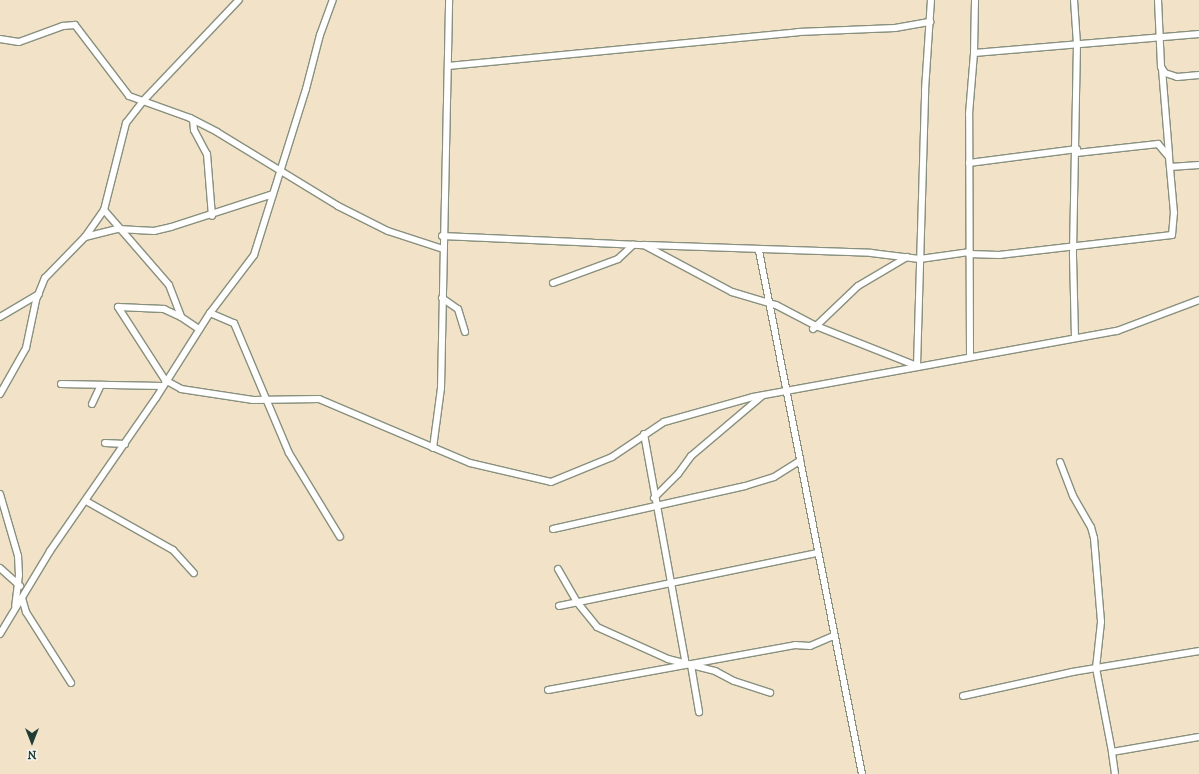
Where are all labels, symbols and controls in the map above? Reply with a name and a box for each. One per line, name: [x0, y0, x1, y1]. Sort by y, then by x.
north arrow: [12, 722, 52, 762]
text: N: [27, 747, 37, 761]

